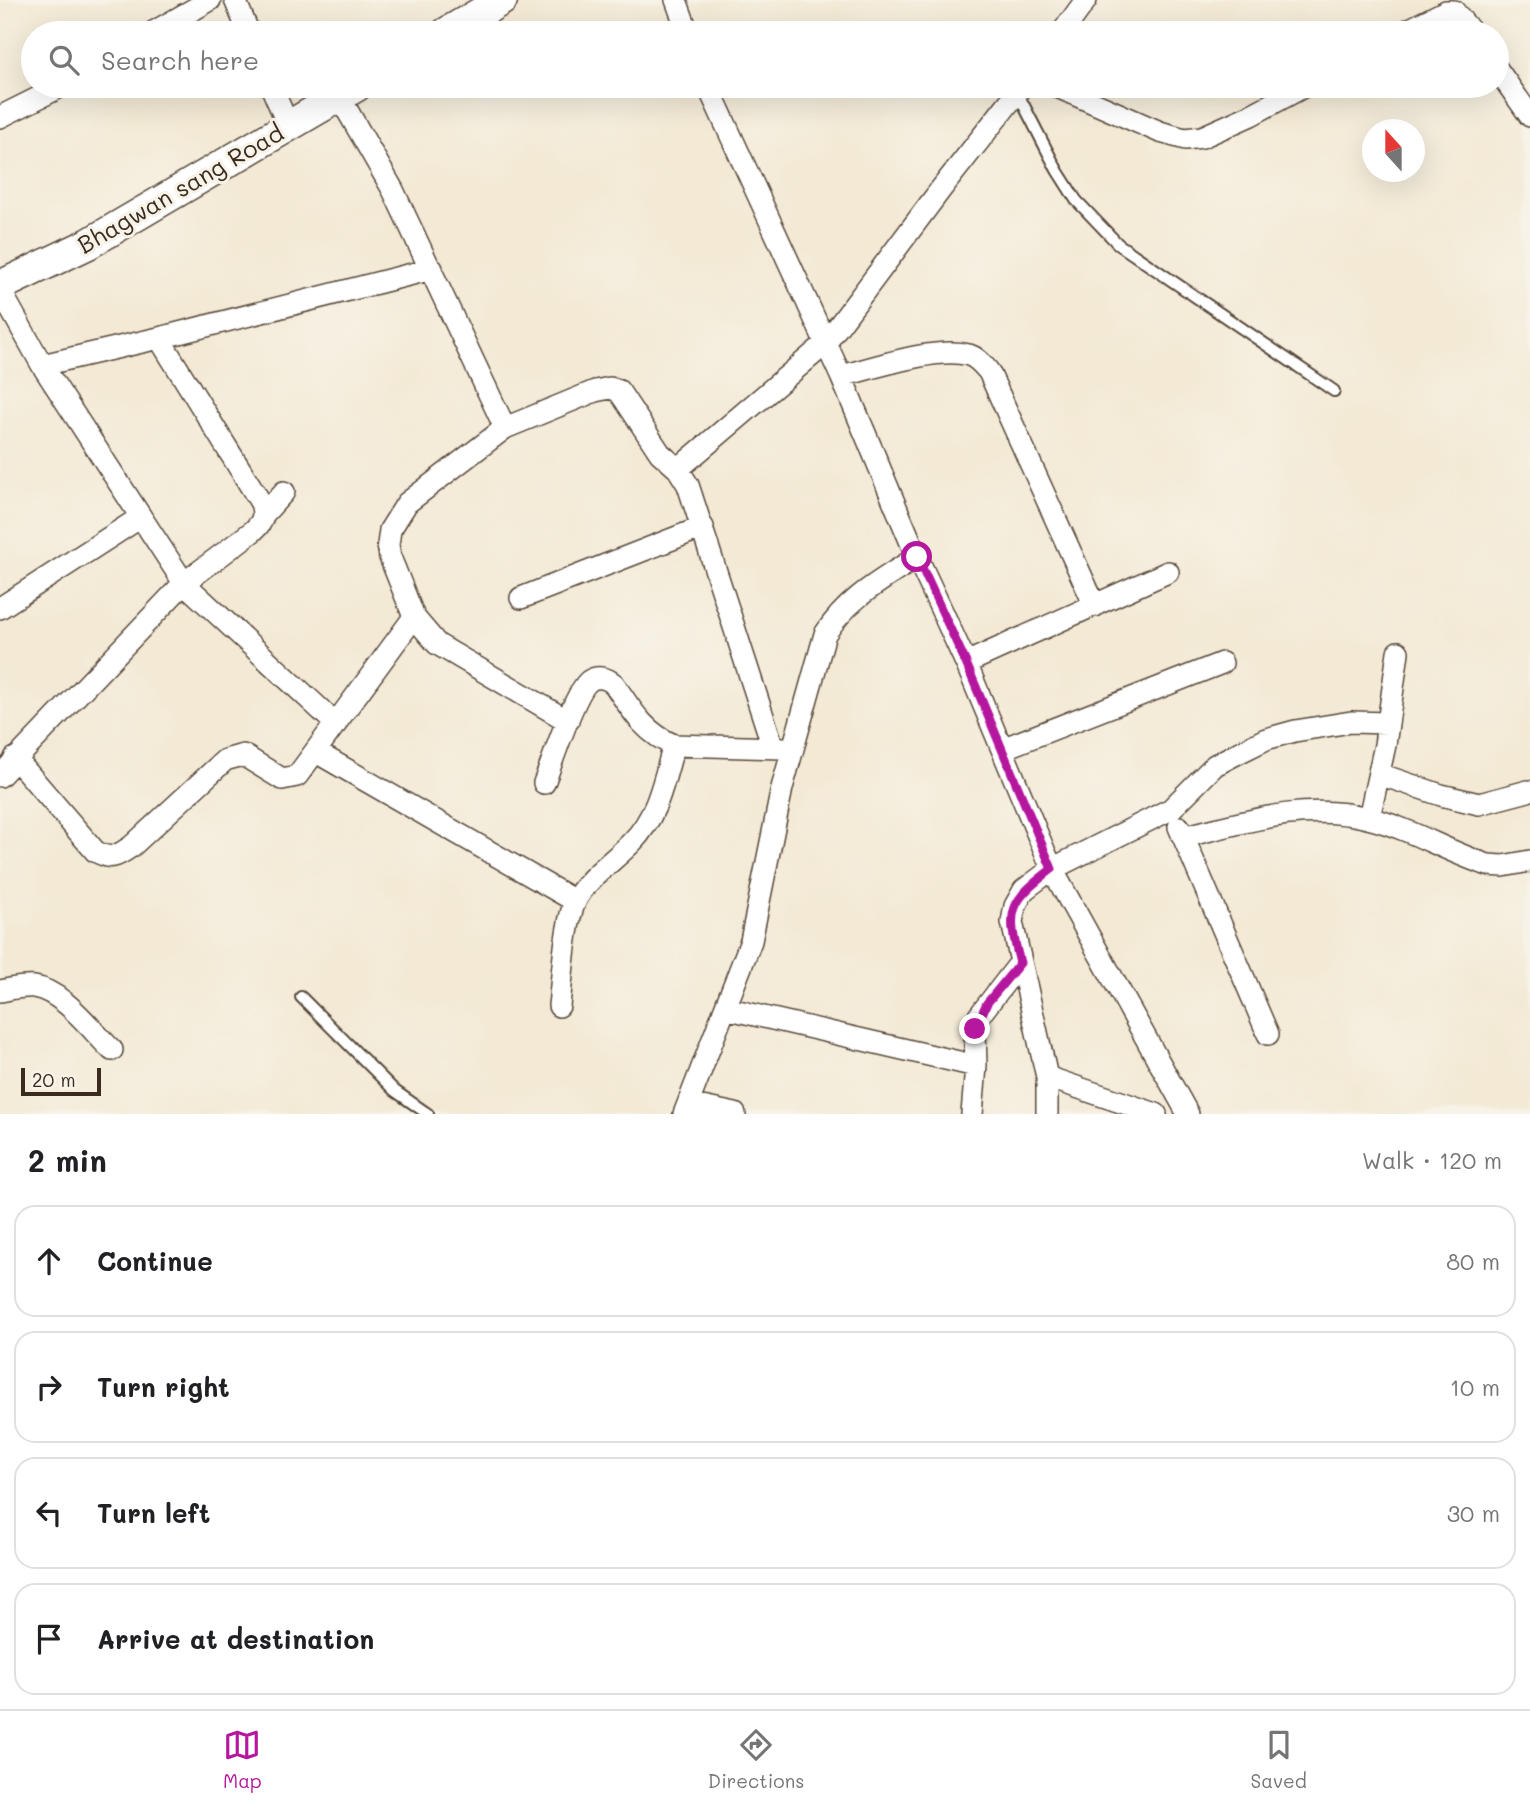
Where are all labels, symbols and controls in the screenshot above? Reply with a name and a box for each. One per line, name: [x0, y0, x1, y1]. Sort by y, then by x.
search box: [21, 21, 1509, 98]
icon: search: [45, 41, 83, 79]
text: Search here: [101, 43, 259, 77]
street label: Bhagwan sang Road: [71, 116, 289, 260]
north arrow: [1362, 119, 1425, 182]
route start: [901, 541, 932, 572]
route end: [959, 1013, 990, 1044]
scale bar: [21, 1065, 102, 1097]
text: 20 m: [32, 1067, 76, 1092]
text: 2 min: [28, 1140, 107, 1180]
text: Walk · 120 m: [1362, 1145, 1502, 1175]
icon: ahead: [30, 1242, 68, 1280]
text: Continue: [97, 1244, 213, 1278]
text: 80 m: [1446, 1246, 1500, 1276]
icon: right: [30, 1368, 68, 1406]
text: Turn right: [97, 1370, 230, 1404]
text: 10 m: [1450, 1372, 1500, 1402]
icon: left: [30, 1494, 68, 1532]
text: Turn left: [97, 1496, 210, 1530]
text: 30 m: [1447, 1498, 1500, 1528]
icon: arrive: [30, 1620, 68, 1658]
text: Arrive at destination: [97, 1622, 374, 1656]
tab: Map: [223, 1726, 262, 1793]
tab: Directions: [708, 1726, 804, 1793]
tab: Saved: [1251, 1726, 1307, 1793]

